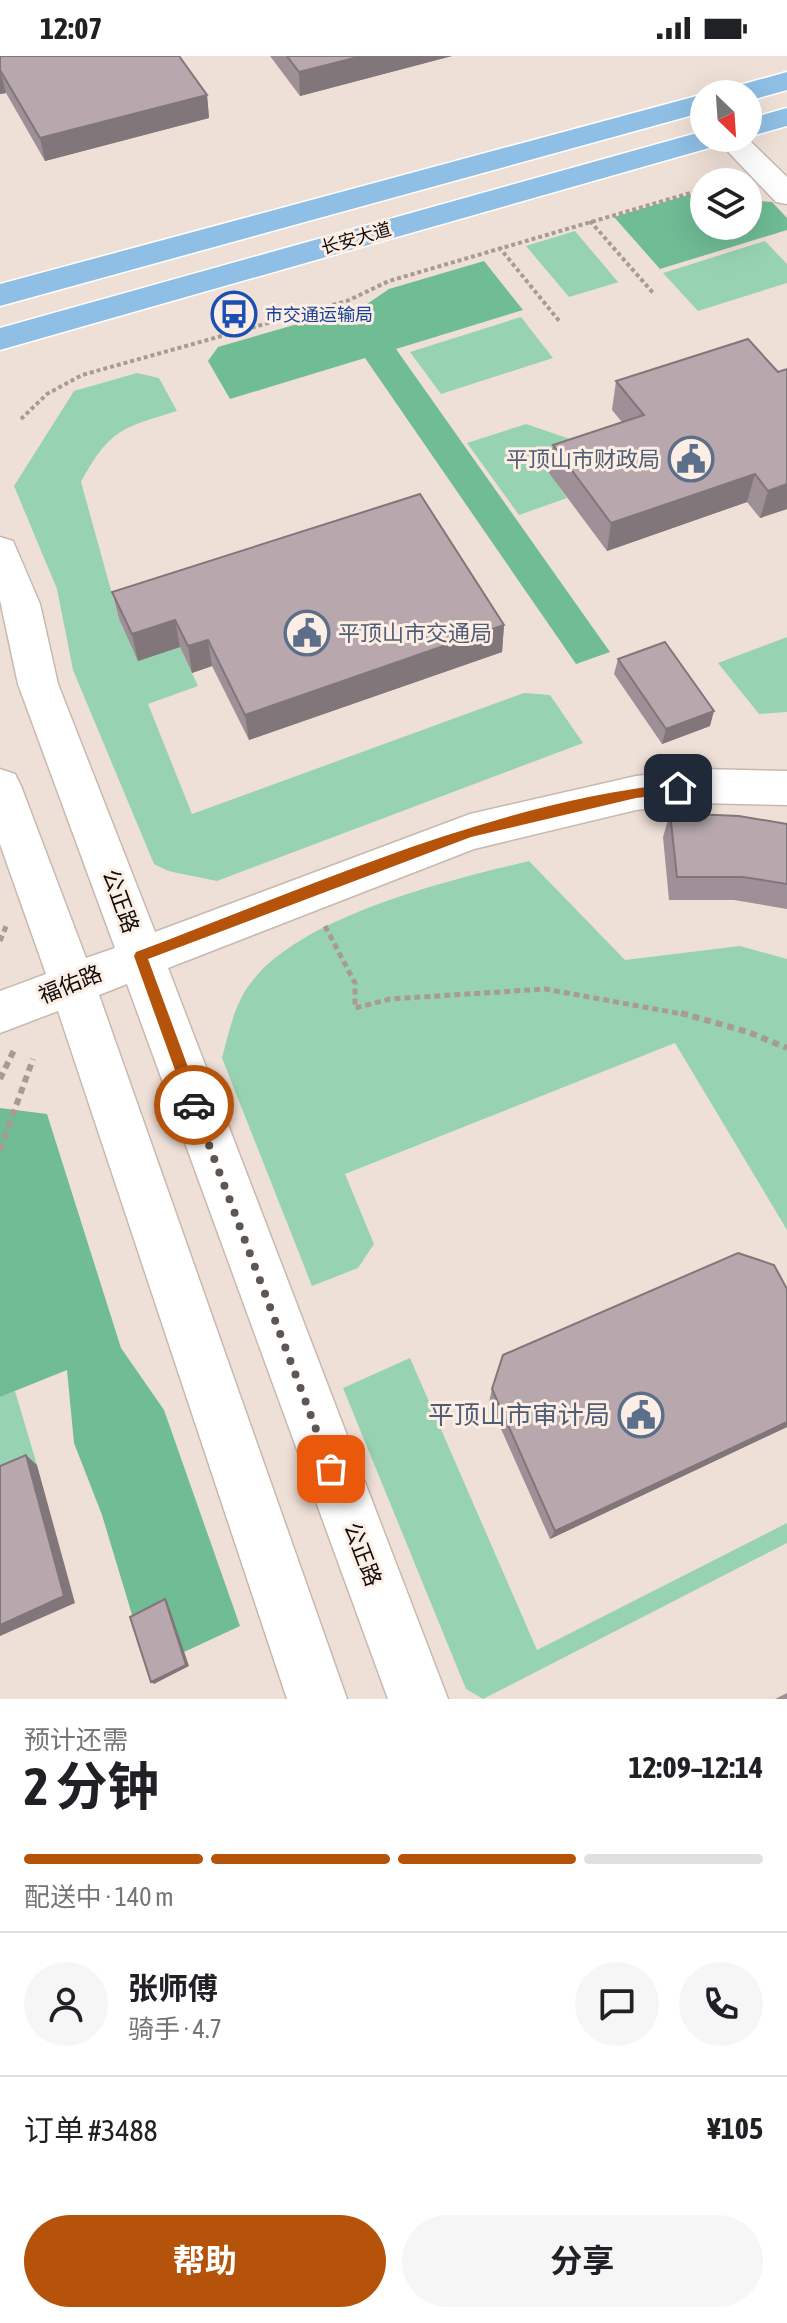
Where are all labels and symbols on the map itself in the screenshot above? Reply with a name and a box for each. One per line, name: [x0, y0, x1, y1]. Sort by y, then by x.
north arrow: [690, 80, 762, 152]
street label: 长安大道: [319, 218, 393, 258]
bus stop icon: 市交通运输局: [210, 290, 258, 338]
place label: 市交通运输局: [265, 304, 373, 325]
public building icon: 平顶山市财政局: [667, 435, 715, 483]
place label: 平顶山市财政局: [506, 446, 660, 472]
public building icon: 平顶山市交通局: [283, 609, 331, 657]
place label: 平顶山市交通局: [338, 620, 492, 646]
pin: [644, 754, 712, 822]
street label: 公正路: [97, 866, 145, 936]
street label: 福佑路: [35, 960, 105, 1008]
courier: [154, 1065, 234, 1145]
public building icon: 平顶山市审计局: [617, 1391, 665, 1439]
place label: 平顶山市审计局: [428, 1400, 610, 1430]
pin: [297, 1435, 365, 1503]
street label: 公正路: [339, 1519, 387, 1589]

